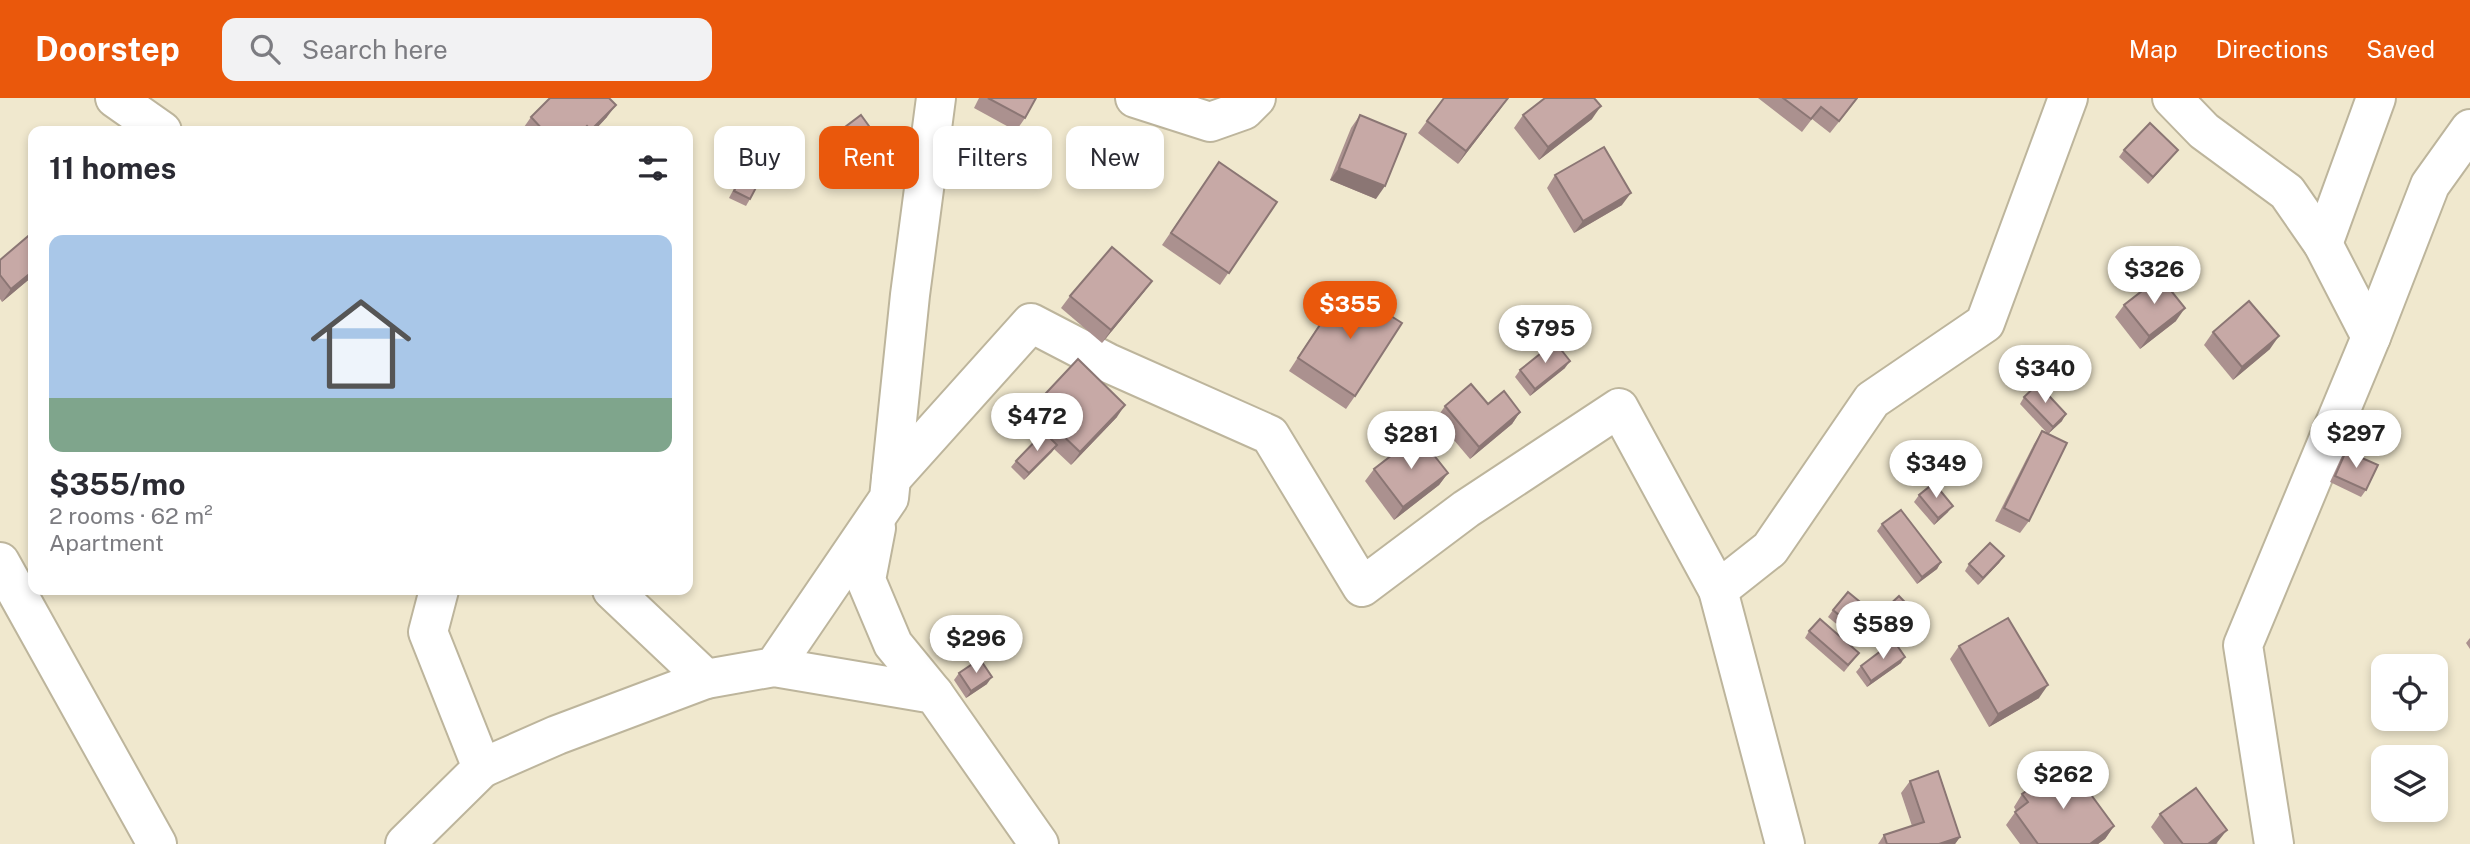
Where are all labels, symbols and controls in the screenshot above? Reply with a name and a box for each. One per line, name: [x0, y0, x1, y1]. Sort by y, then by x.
search box: [222, 18, 712, 81]
text: Doorstep: [35, 30, 180, 68]
icon: search: [246, 30, 284, 68]
text: Search here: [302, 34, 448, 65]
text: Map: [2129, 35, 2178, 63]
text: Directions: [2216, 35, 2328, 63]
text: Saved: [2366, 35, 2435, 63]
chip: Buy: [714, 126, 805, 189]
chip: Rent: [819, 126, 919, 189]
chip: Filters: [933, 126, 1052, 189]
chip: New: [1066, 126, 1164, 189]
icon: filters: [634, 149, 672, 187]
text: 11 homes: [49, 150, 176, 186]
pin: $326: [2113, 246, 2195, 306]
text: $326: [2124, 255, 2184, 282]
icon: home: [298, 281, 424, 407]
pin: $355: [1309, 282, 1391, 341]
text: $355: [1319, 290, 1381, 317]
pin: $795: [1504, 306, 1586, 365]
text: $795: [1515, 314, 1575, 341]
pin: $340: [2004, 345, 2086, 405]
text: $340: [2015, 354, 2075, 381]
pin: $472: [996, 394, 1078, 453]
text: $472: [1007, 402, 1067, 429]
pin: $297: [2315, 410, 2397, 470]
pin: $281: [1370, 412, 1452, 471]
text: $297: [2326, 419, 2386, 446]
text: $281: [1383, 420, 1439, 447]
pin: $349: [1895, 440, 1977, 500]
text: $349: [1905, 449, 1967, 476]
text: $355/mo: [49, 466, 185, 502]
text: 2 rooms · 62 m²: [49, 502, 213, 529]
text: Apartment: [49, 529, 164, 556]
pin: $589: [1842, 602, 1924, 661]
text: $589: [1852, 610, 1914, 637]
pin: $296: [935, 616, 1017, 675]
text: $296: [946, 624, 1006, 651]
map controls: [2371, 654, 2448, 822]
button: locate: [2371, 654, 2448, 731]
button: layers: [2371, 745, 2448, 822]
pin: $262: [2022, 752, 2104, 811]
text: $262: [2033, 760, 2093, 787]

